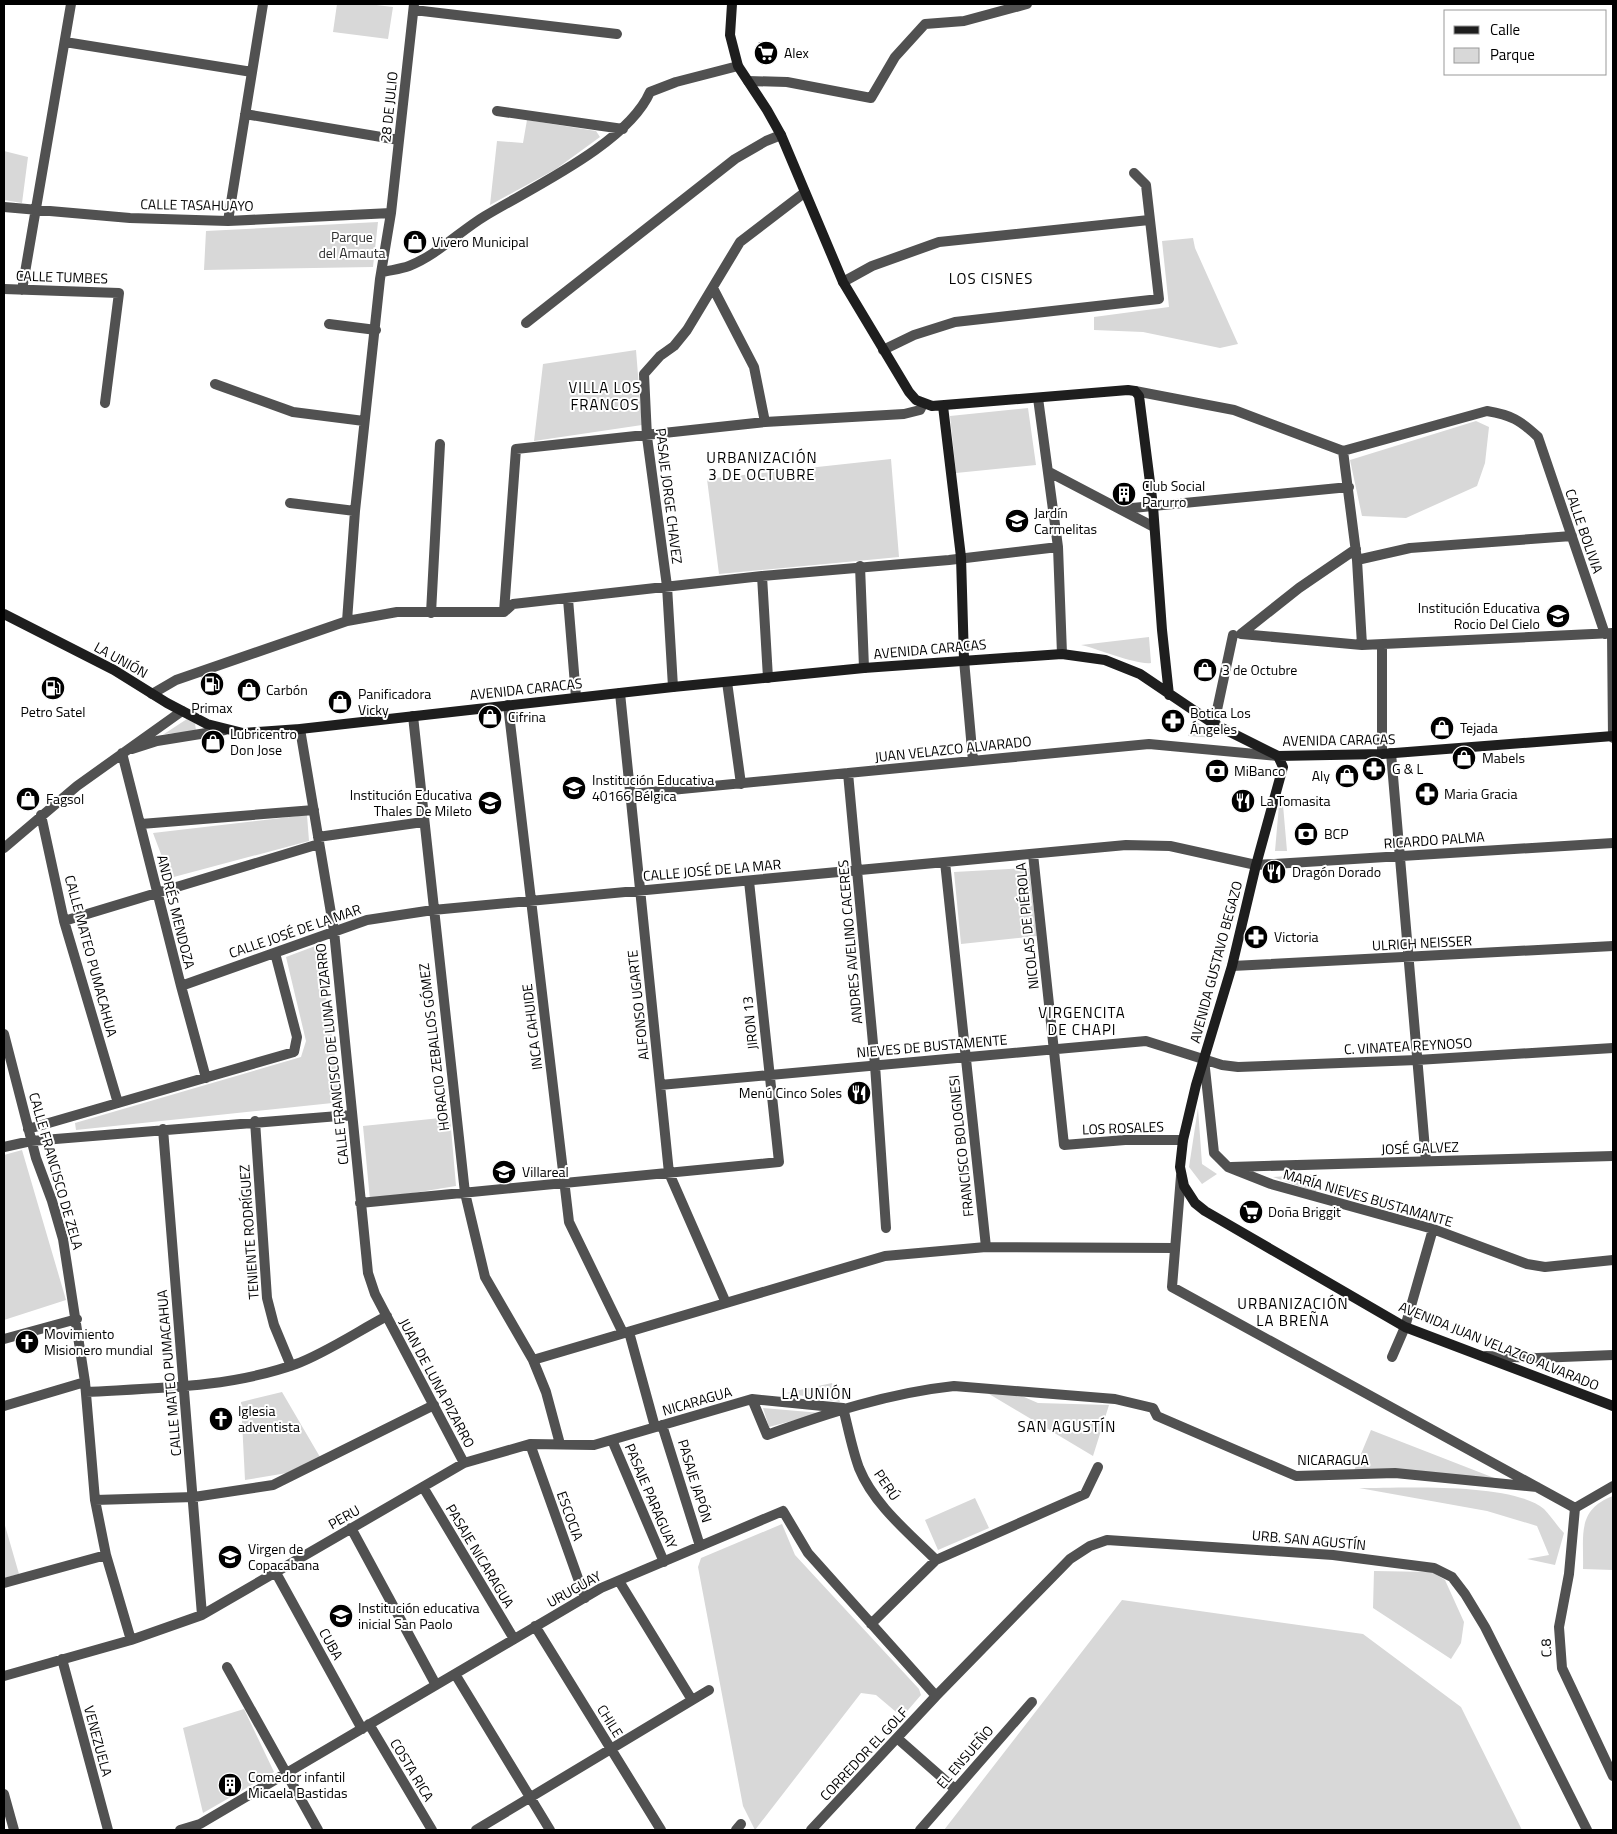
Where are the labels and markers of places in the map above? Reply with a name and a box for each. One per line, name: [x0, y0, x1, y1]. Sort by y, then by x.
supermarket icon: Alex: [753, 40, 779, 66]
place label: Alex: [784, 42, 810, 63]
shop icon: Vivero Municipal: [402, 229, 428, 255]
place label: Vivero Municipal: [432, 231, 529, 252]
place label: Club Social Parurro: [1142, 475, 1205, 512]
building icon: Club Social Parurro: [1111, 481, 1137, 507]
place label: Jardín Carmelitas: [1034, 502, 1097, 539]
school or university icon: Jardín Carmelitas: [1004, 508, 1030, 534]
place label: Institución Educativa Rocio Del Cielo: [1418, 597, 1540, 634]
school or university icon: Institución Educativa Rocio Del Cielo: [1545, 603, 1571, 629]
shop icon: 3 de Octubre: [1192, 657, 1218, 683]
place label: 3 de Octubre: [1222, 659, 1297, 680]
fuel station icon: Primax: [199, 671, 225, 697]
fuel station icon: Petro Satel: [40, 675, 66, 701]
shop icon: Carbón: [236, 677, 262, 703]
place label: Carbón: [266, 679, 308, 700]
place label: Panificadora Vicky: [358, 683, 431, 720]
shop icon: Panificadora Vicky: [327, 689, 353, 715]
place label: Primax: [191, 697, 233, 718]
place label: Petro Satel: [20, 701, 86, 722]
place label: Botica Los Ángeles: [1190, 702, 1251, 739]
shop icon: Cifrina: [477, 704, 503, 730]
place label: Cifrina: [508, 706, 546, 727]
pharmacy icon: Botica Los Ángeles: [1160, 708, 1186, 734]
shop icon: Tejada: [1429, 715, 1455, 741]
place label: Tejada: [1460, 717, 1498, 738]
place label: Lubricentro Don Jose: [230, 723, 297, 760]
shop icon: Lubricentro Don Jose: [200, 729, 226, 755]
shop icon: Mabels: [1451, 745, 1477, 771]
place label: Mabels: [1482, 747, 1525, 768]
pharmacy icon: G & L: [1361, 756, 1387, 782]
bank icon: MiBanco: [1204, 758, 1230, 784]
place label: G & L: [1392, 758, 1423, 779]
place label: MiBanco: [1234, 760, 1285, 781]
shop icon: Aly: [1334, 763, 1360, 789]
place label: Aly: [1312, 765, 1330, 786]
place label: Institución Educativa 40166 Bélgica: [592, 769, 714, 806]
school or university icon: Institución Educativa 40166 Bélgica: [561, 775, 587, 801]
pharmacy icon: Maria Gracia: [1414, 781, 1440, 807]
place label: Maria Gracia: [1444, 783, 1517, 804]
place label: Institución Educativa Thales De Mileto: [350, 784, 472, 821]
shop icon: Fagsol: [15, 786, 41, 812]
place label: Fagsol: [46, 788, 84, 809]
restaurant icon: La Tomasita: [1230, 788, 1256, 814]
school or university icon: Institución Educativa Thales De Mileto: [477, 790, 503, 816]
place label: La Tomasita: [1260, 790, 1331, 811]
bank icon: BCP: [1293, 821, 1319, 847]
place label: BCP: [1324, 823, 1349, 844]
restaurant icon: Dragón Dorado: [1261, 859, 1287, 885]
place label: Dragón Dorado: [1292, 861, 1381, 882]
pharmacy icon: Victoria: [1243, 924, 1269, 950]
place label: Victoria: [1274, 926, 1319, 947]
restaurant icon: Menú Cinco Soles: [846, 1080, 872, 1106]
place label: Menú Cinco Soles: [739, 1082, 842, 1103]
school or university icon: Villareal: [491, 1159, 517, 1185]
place label: Villareal: [522, 1161, 569, 1182]
supermarket icon: Doña Briggit: [1238, 1199, 1264, 1225]
place label: Doña Briggit: [1268, 1201, 1341, 1222]
place label: Movimiento Misionero mundial: [44, 1323, 153, 1360]
church icon: Movimiento Misionero mundial: [14, 1329, 40, 1355]
place label: Iglesia adventista: [238, 1400, 300, 1437]
church icon: Iglesia adventista: [208, 1406, 234, 1432]
place label: Virgen de Copacabana: [248, 1538, 319, 1575]
school or university icon: Virgen de Copacabana: [217, 1544, 243, 1570]
place label: Institución educativa inicial San Paolo: [358, 1597, 480, 1634]
school or university icon: Institución educativa inicial San Paolo: [328, 1603, 354, 1629]
place label: Comedor infantil Micaela Bastidas: [248, 1766, 347, 1803]
building icon: Comedor infantil Micaela Bastidas: [217, 1772, 243, 1798]

